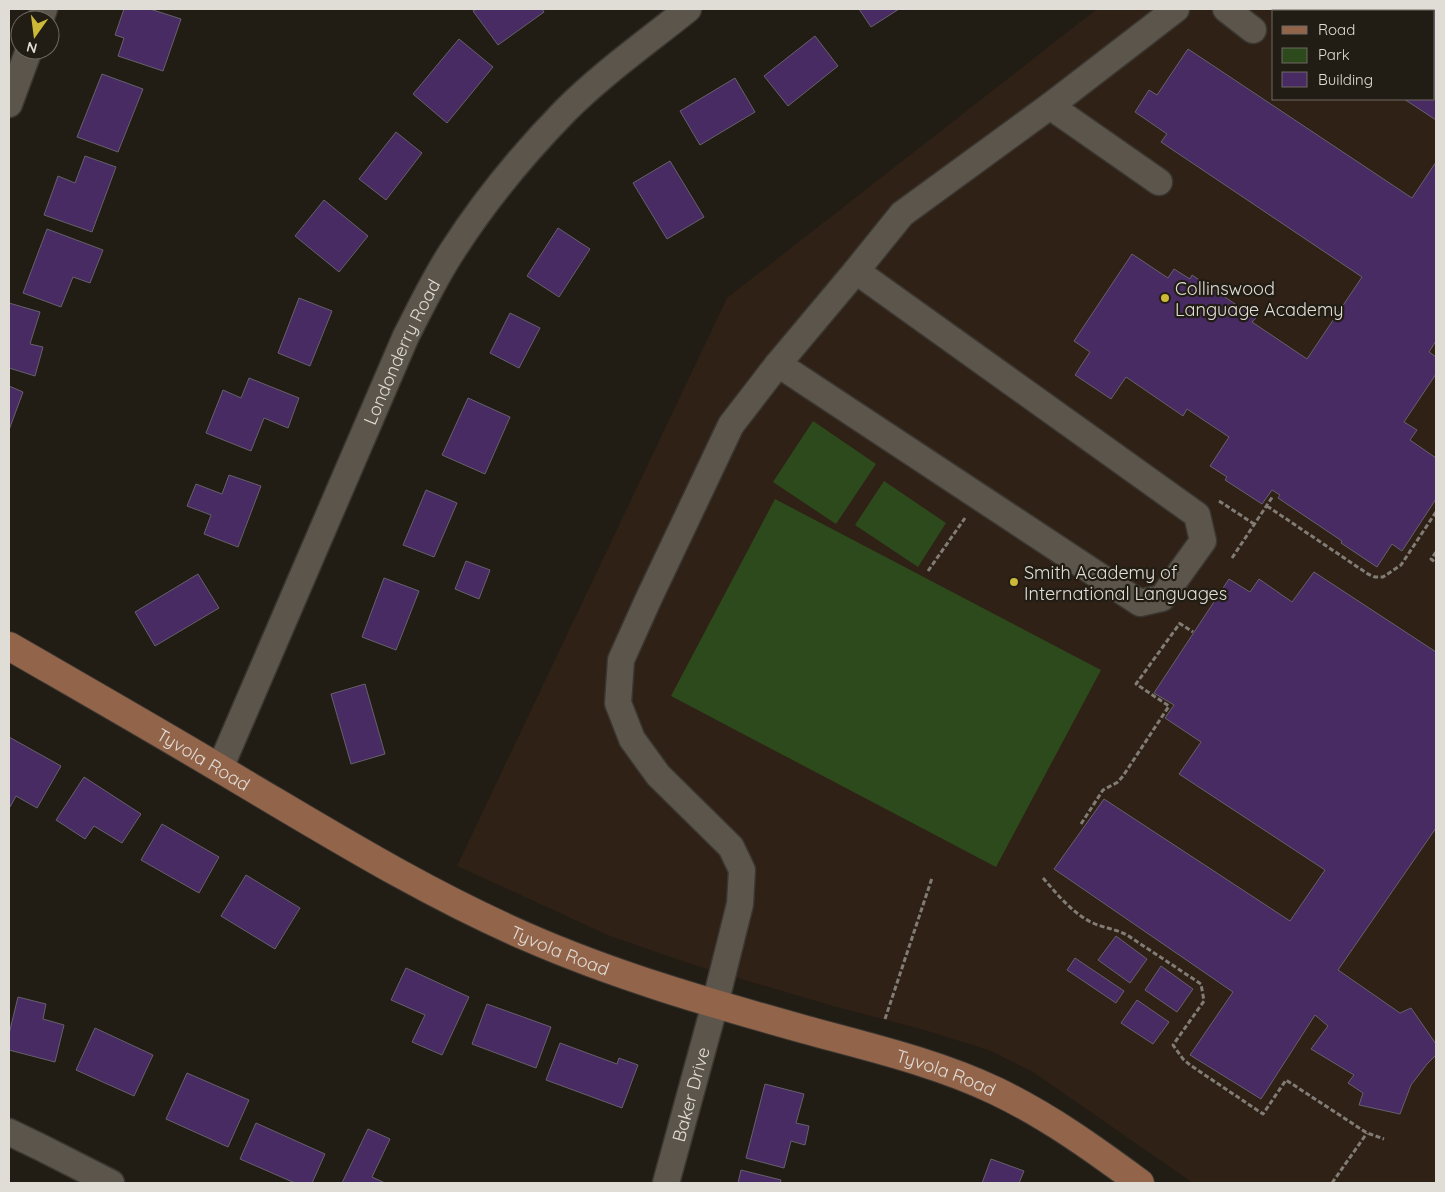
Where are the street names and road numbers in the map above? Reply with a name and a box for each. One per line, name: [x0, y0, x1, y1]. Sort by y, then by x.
street label: Londonderry Road: [358, 275, 445, 428]
street label: Tyvola Road: [153, 722, 254, 796]
street label: Tyvola Road: [507, 920, 613, 980]
street label: Baker Drive: [666, 1044, 714, 1144]
street label: Tyvola Road: [893, 1044, 1000, 1101]

